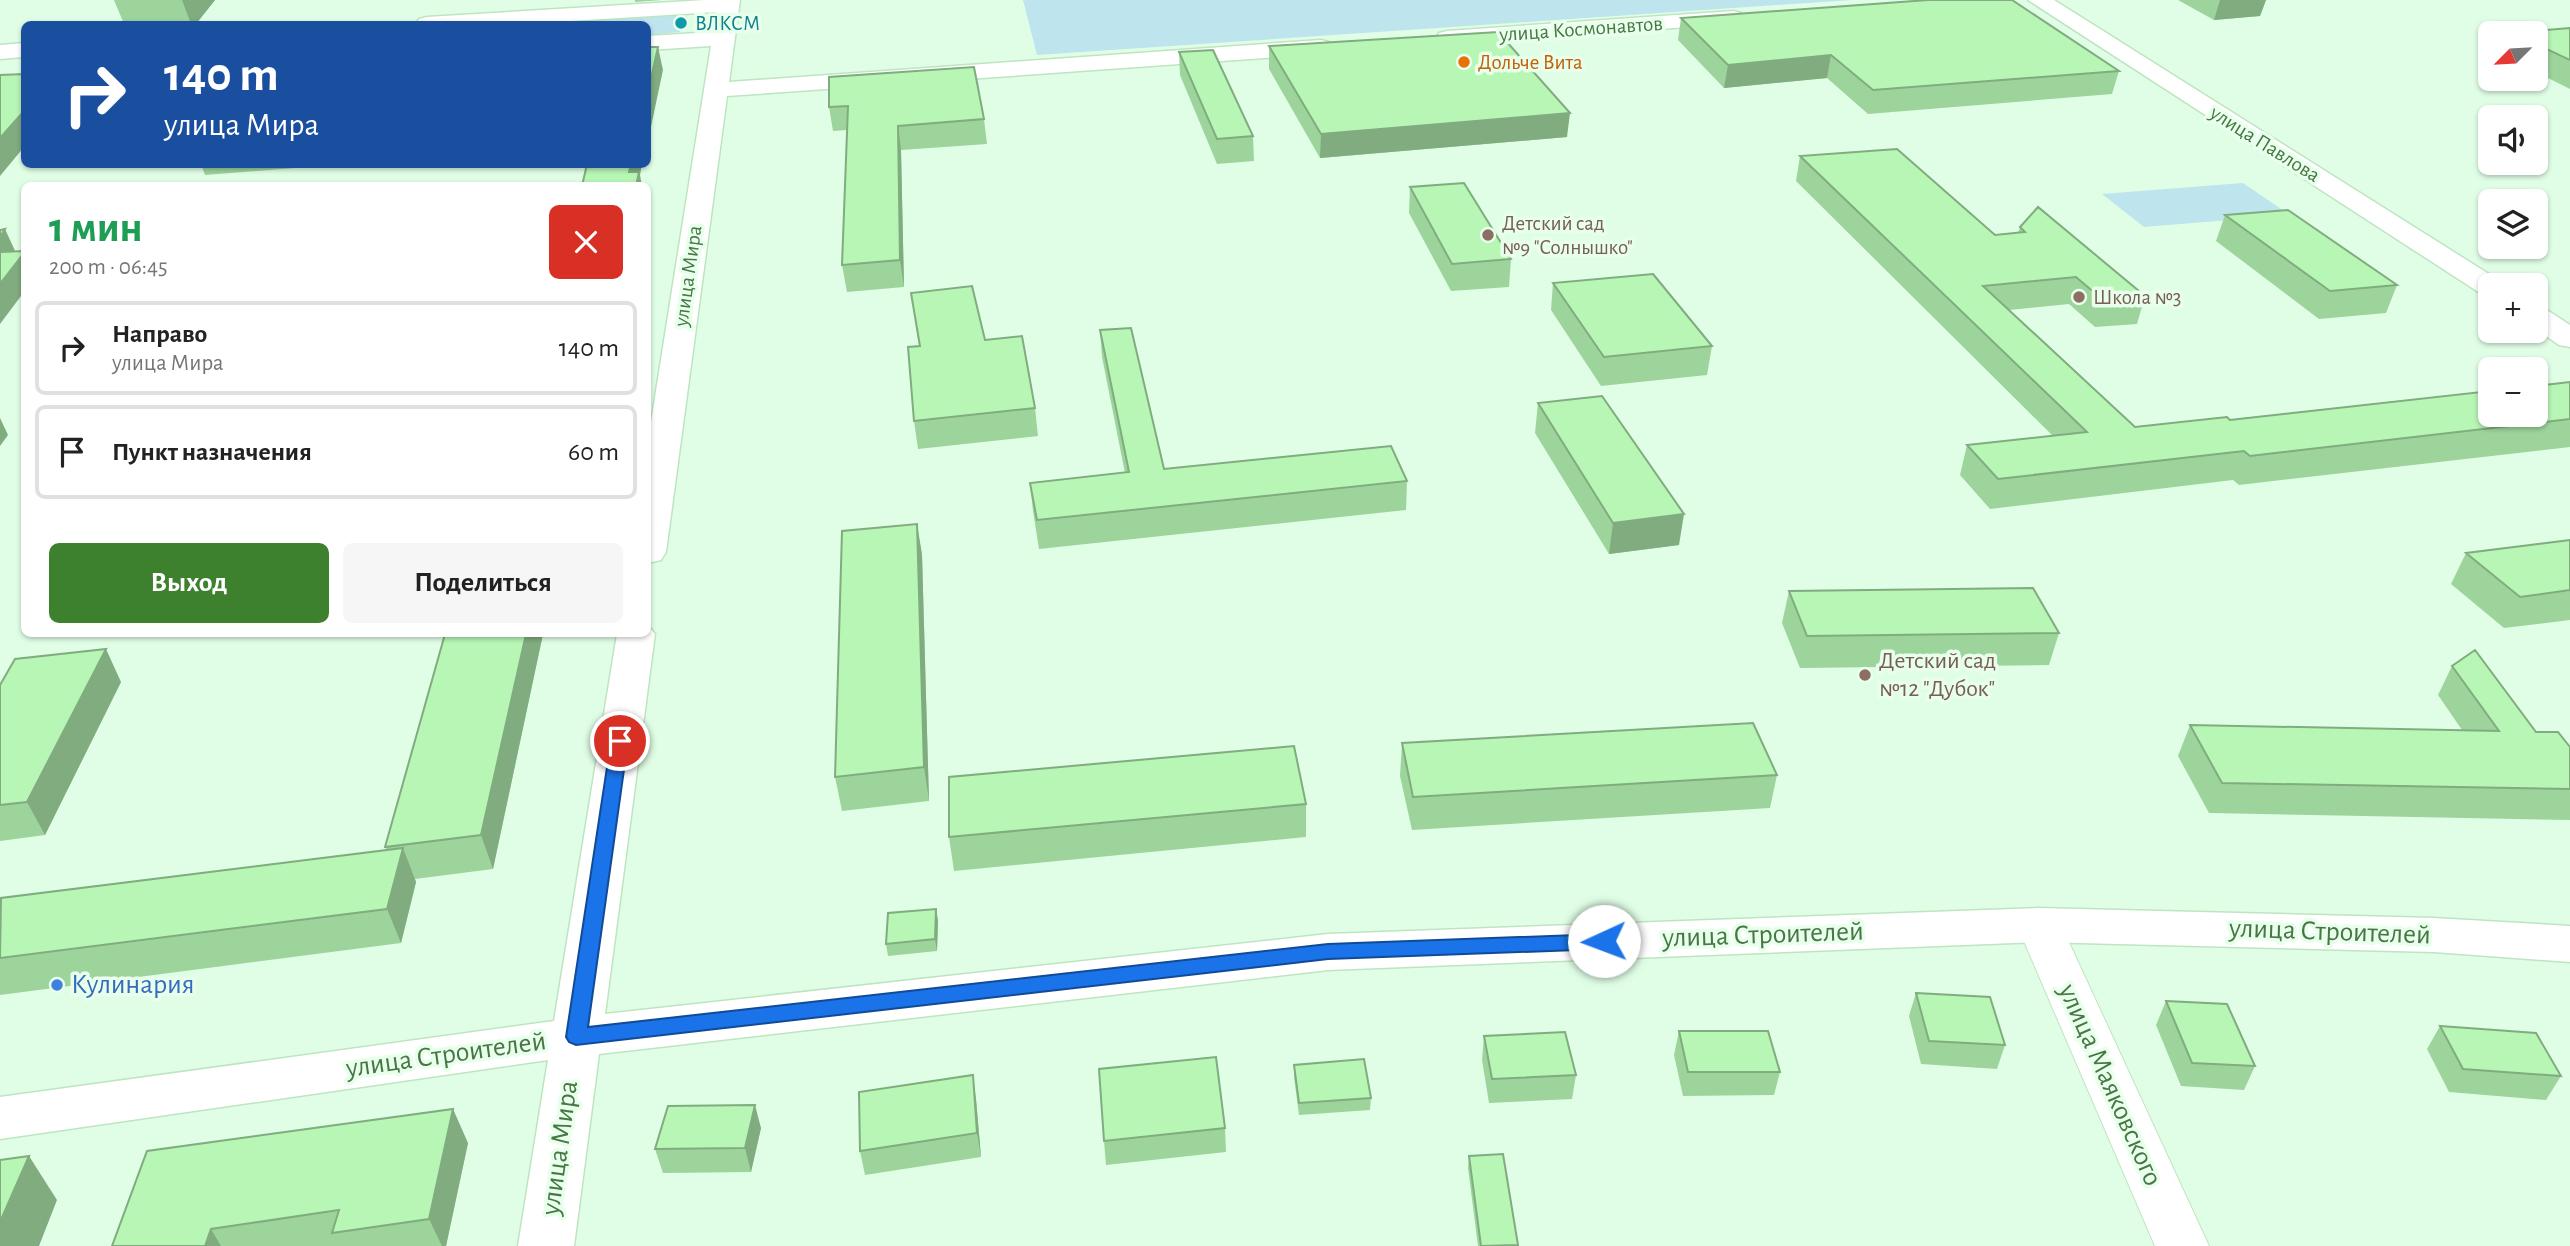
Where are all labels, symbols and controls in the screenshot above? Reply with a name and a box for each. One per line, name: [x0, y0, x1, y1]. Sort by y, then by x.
place label: ВЛКСМ: [695, 13, 760, 34]
street label: улица Космонавтов: [1498, 13, 1664, 45]
marker: ВЛКСМ: [673, 15, 689, 31]
north arrow: [2478, 21, 2548, 91]
map controls: [2478, 21, 2548, 427]
icon: right: [49, 49, 140, 140]
text: 140 m: [164, 51, 279, 100]
place label: Дольче Вита: [1478, 52, 1583, 73]
marker: Дольче Вита: [1456, 54, 1472, 70]
street label: улица Павлова: [2206, 101, 2324, 186]
button: sound: [2478, 105, 2548, 175]
text: улица Мира: [164, 109, 319, 141]
button: layers: [2478, 189, 2548, 259]
button: close: [549, 205, 623, 279]
text: 1 мин: [49, 207, 143, 249]
place label: Детский сад №9 "Солнышко": [1502, 213, 1633, 258]
street label: улица Мира: [670, 224, 706, 329]
marker: Детский сад №9 "Солнышко": [1480, 227, 1496, 243]
text: 200 m · 06:45: [49, 256, 168, 279]
button: +: [2478, 273, 2548, 343]
place label: Школа №3: [2093, 287, 2181, 308]
marker: Школа №3: [2071, 289, 2087, 305]
text: Направо: [112, 321, 207, 347]
icon: right: [53, 329, 91, 367]
text: 140 m: [559, 335, 619, 361]
text: улица Мира: [112, 352, 224, 375]
button: −: [2478, 357, 2548, 427]
icon: arrive: [53, 433, 91, 471]
text: Пункт назначения: [112, 439, 312, 465]
text: 60 m: [568, 439, 619, 465]
button: Выход: [49, 543, 329, 623]
button: Поделиться: [343, 543, 623, 623]
place label: Детский сад №12 "Дубок": [1879, 649, 1996, 701]
marker: Детский сад №12 "Дубок": [1857, 667, 1873, 683]
pin: [590, 711, 650, 771]
icon: arrive: [601, 722, 639, 760]
position arrow: [1567, 904, 1641, 978]
street label: улица Строителей: [2228, 914, 2431, 950]
street label: улица Строителей: [1661, 917, 1864, 953]
place label: Кулинария: [71, 971, 195, 999]
marker: Кулинария: [49, 977, 65, 993]
street label: улица Маяковского: [2053, 979, 2167, 1190]
street label: улица Строителей: [343, 1027, 548, 1083]
street label: улица Мира: [537, 1079, 583, 1218]

